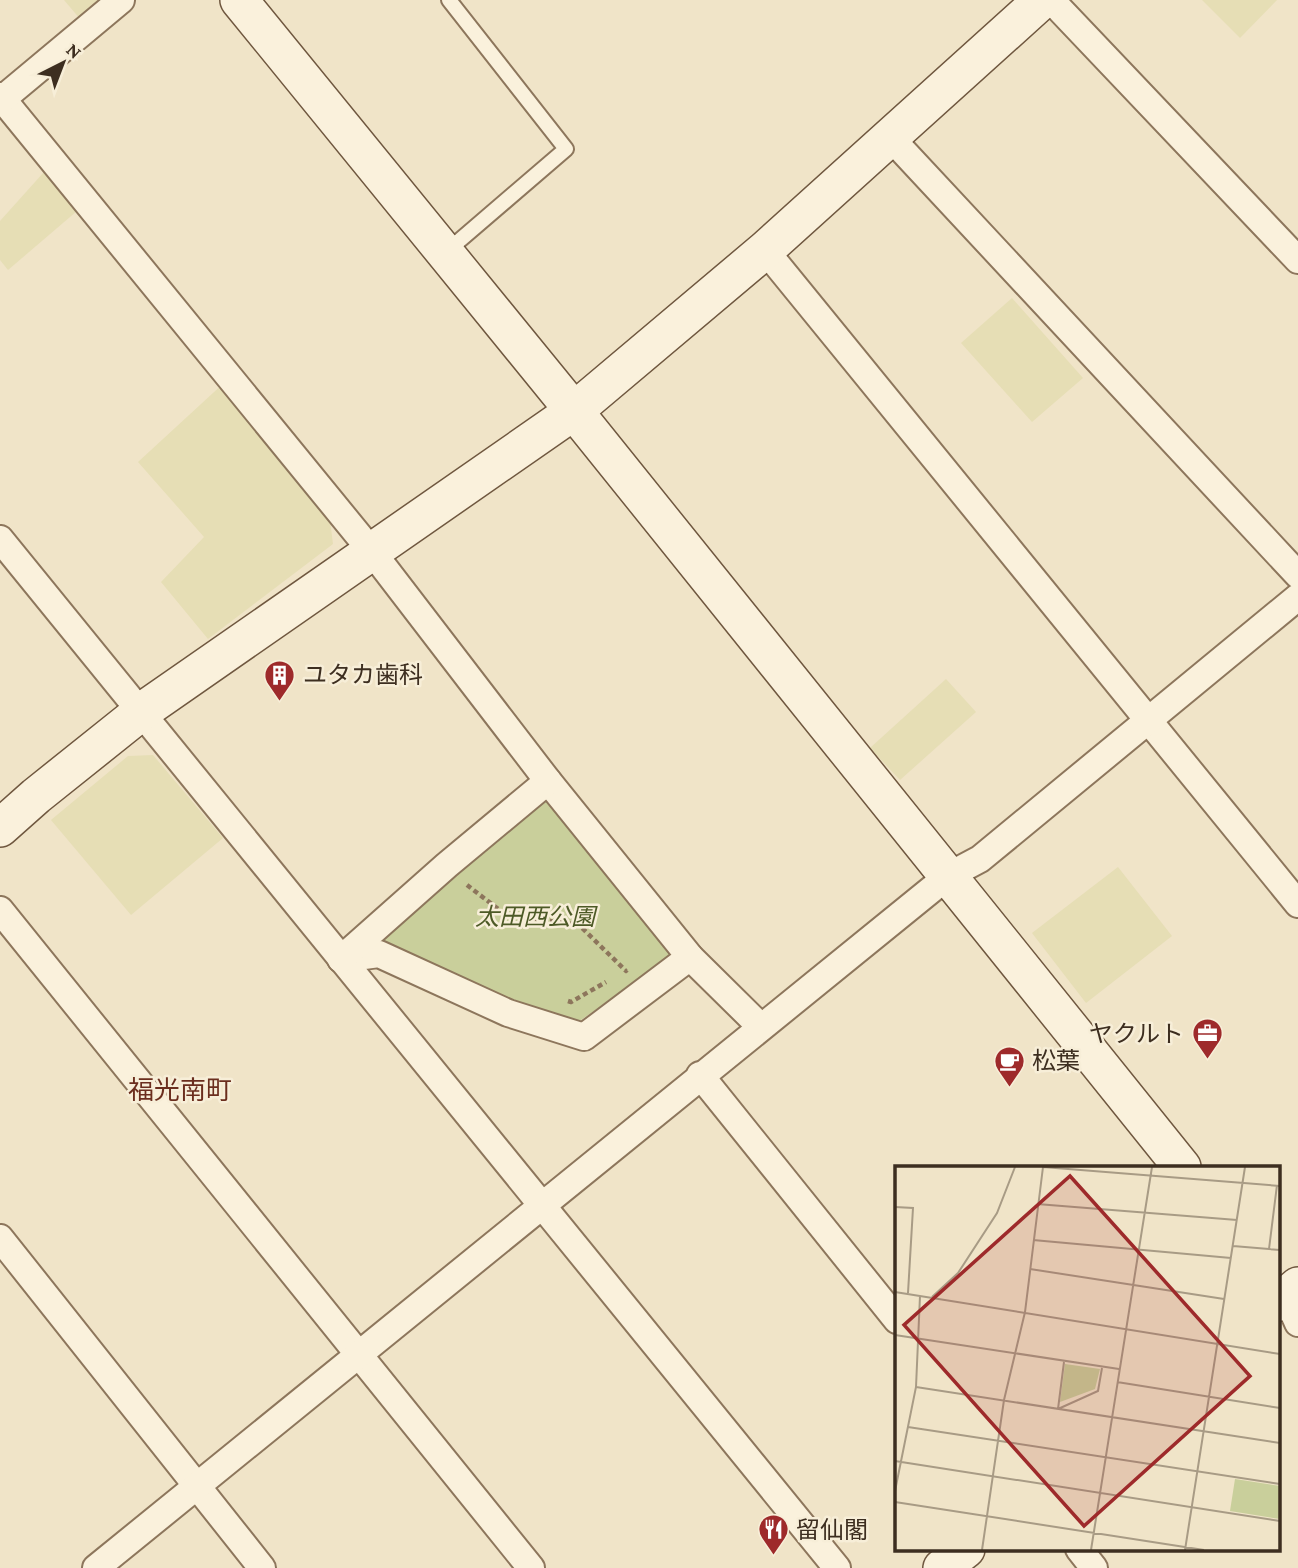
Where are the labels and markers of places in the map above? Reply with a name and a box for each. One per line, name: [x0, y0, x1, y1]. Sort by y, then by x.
building icon: ユタカ歯科: [263, 658, 297, 702]
place label: ユタカ歯科: [303, 661, 423, 688]
office icon: ヤクルト: [1190, 1017, 1224, 1061]
place label: ヤクルト: [1089, 1020, 1184, 1047]
cafe icon: 松葉: [992, 1044, 1026, 1088]
place label: 松葉: [1032, 1047, 1080, 1074]
restaurant icon: 留仙閣: [756, 1513, 790, 1557]
place label: 留仙閣: [796, 1516, 868, 1543]

